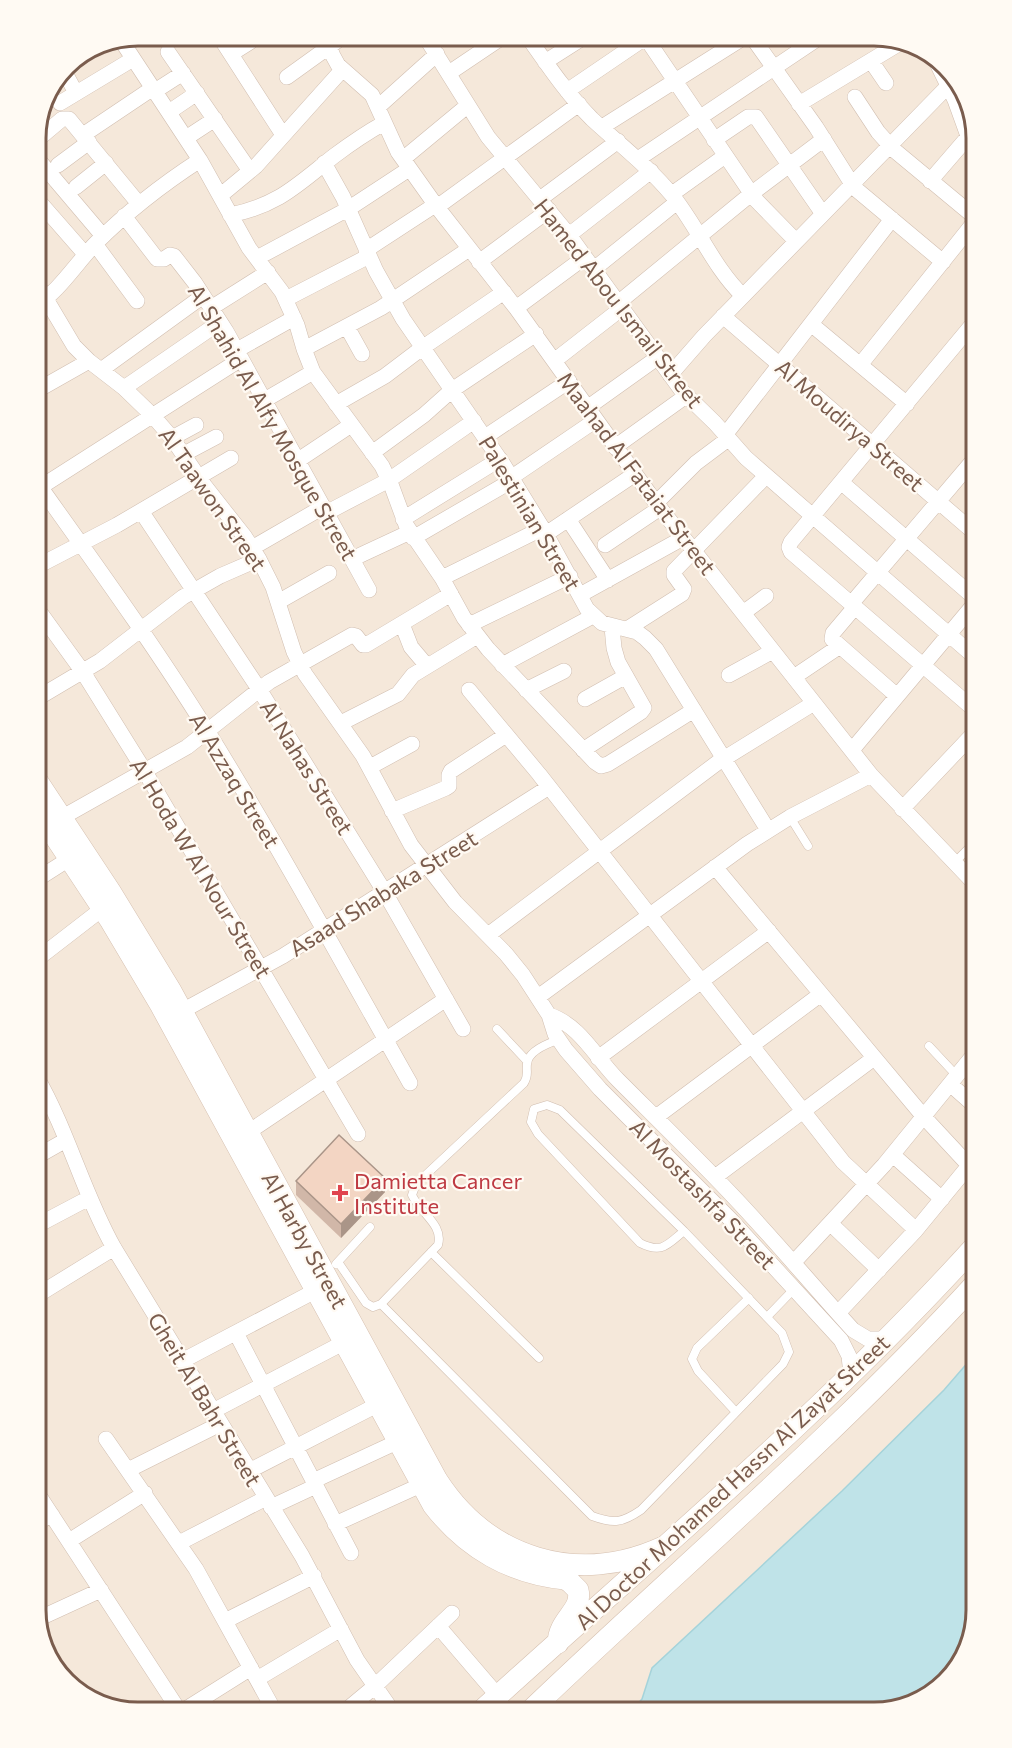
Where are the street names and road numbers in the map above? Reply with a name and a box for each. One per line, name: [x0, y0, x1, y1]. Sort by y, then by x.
street label: Hamed Abou Ismail Street: [529, 193, 709, 413]
street label: Al Shahid Al Alfy Mosque Street: [183, 279, 363, 565]
street label: Al Moudirya Street: [770, 353, 930, 497]
street label: Maahad Al Fataiat Street: [552, 366, 722, 580]
street label: Al Taawon Street: [153, 422, 273, 576]
street label: Palestinian Street: [473, 431, 587, 595]
street label: Al Nahas Street: [255, 695, 359, 839]
street label: Al Azzaq Street: [184, 708, 286, 852]
street label: Al Hoda W Al Nour Street: [125, 753, 277, 983]
street label: Asaad Shabaka Street: [284, 824, 482, 962]
street label: Al Mostashfa Street: [624, 1113, 782, 1275]
street label: Al Harby Street: [256, 1167, 354, 1313]
street label: Gheit Al Bahr Street: [143, 1307, 267, 1491]
street label: Al Doctor Mohamed Hassn Al Zayat Street: [569, 1329, 895, 1635]

